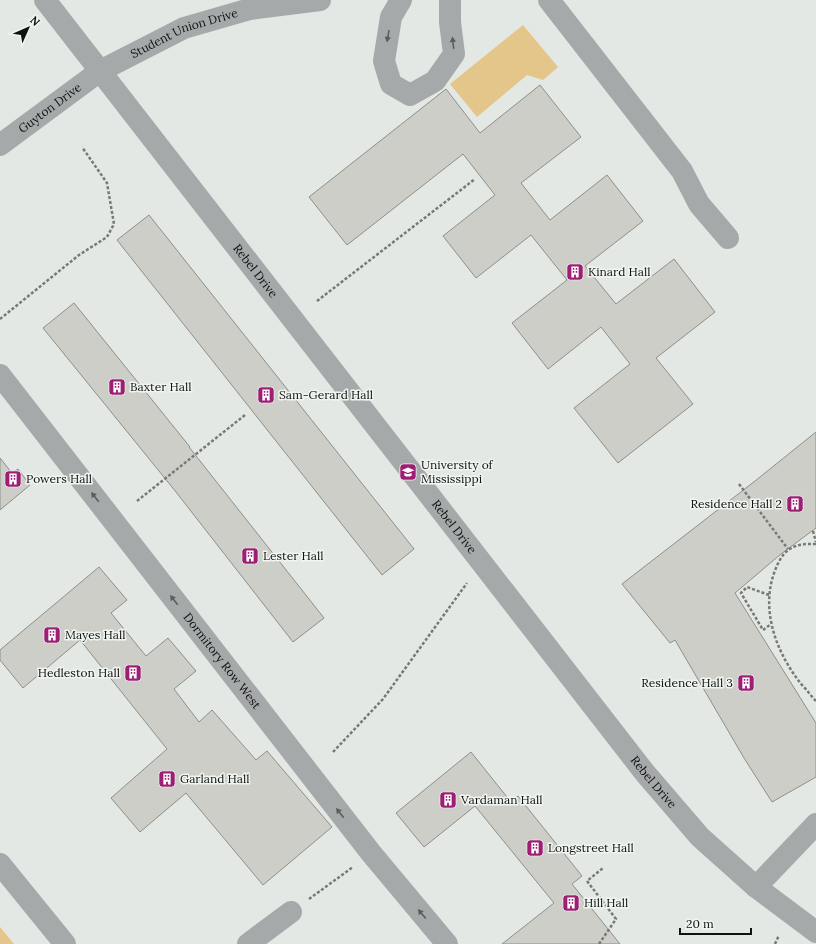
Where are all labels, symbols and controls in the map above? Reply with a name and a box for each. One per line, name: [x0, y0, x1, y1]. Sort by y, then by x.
street label: Student Union Drive: [128, 5, 240, 61]
north arrow: [8, 8, 48, 48]
text: N: [27, 13, 43, 29]
one-way arrow: [385, 30, 391, 42]
one-way arrow: [449, 37, 456, 49]
street label: Guyton Drive: [15, 79, 84, 136]
street label: Rebel Drive: [230, 241, 282, 301]
building icon: Kinard Hall: [565, 262, 585, 282]
place label: Kinard Hall: [588, 264, 650, 279]
building icon: Baxter Hall: [107, 377, 127, 397]
place label: Baxter Hall: [130, 379, 192, 394]
building icon: Sam-Gerard Hall: [256, 385, 276, 405]
place label: Sam-Gerard Hall: [279, 387, 373, 402]
place label: University of Mississippi: [421, 457, 494, 486]
school or university icon: University of Mississippi: [398, 462, 418, 482]
building icon: Powers Hall: [3, 469, 23, 489]
place label: Powers Hall: [26, 471, 92, 486]
one-way arrow: [90, 492, 99, 503]
building icon: Residence Hall 2: [785, 494, 805, 514]
place label: Residence Hall 2: [691, 496, 782, 511]
street label: Rebel Drive: [429, 497, 480, 557]
building icon: Lester Hall: [240, 546, 260, 566]
place label: Lester Hall: [263, 548, 323, 563]
one-way arrow: [171, 595, 179, 605]
street label: Dormitory Row West: [180, 610, 264, 712]
building icon: Mayes Hall: [42, 625, 62, 645]
place label: Mayes Hall: [65, 627, 126, 642]
building icon: Hedleston Hall: [123, 663, 143, 683]
place label: Hedleston Hall: [38, 665, 120, 680]
building icon: Residence Hall 3: [736, 673, 756, 693]
place label: Residence Hall 3: [641, 675, 733, 690]
street label: Rebel Drive: [628, 753, 680, 812]
building icon: Garland Hall: [157, 769, 177, 789]
place label: Garland Hall: [180, 771, 250, 786]
building icon: Vardaman Hall: [438, 790, 458, 810]
place label: Vardaman Hall: [460, 792, 543, 807]
one-way arrow: [336, 808, 344, 819]
building icon: Longstreet Hall: [525, 838, 545, 858]
place label: Longstreet Hall: [548, 840, 634, 855]
building icon: Hill Hall: [561, 893, 581, 913]
place label: Hill Hall: [584, 895, 628, 910]
one-way arrow: [418, 909, 427, 919]
scale bar: [680, 910, 751, 936]
text: 20 m: [686, 916, 714, 931]

